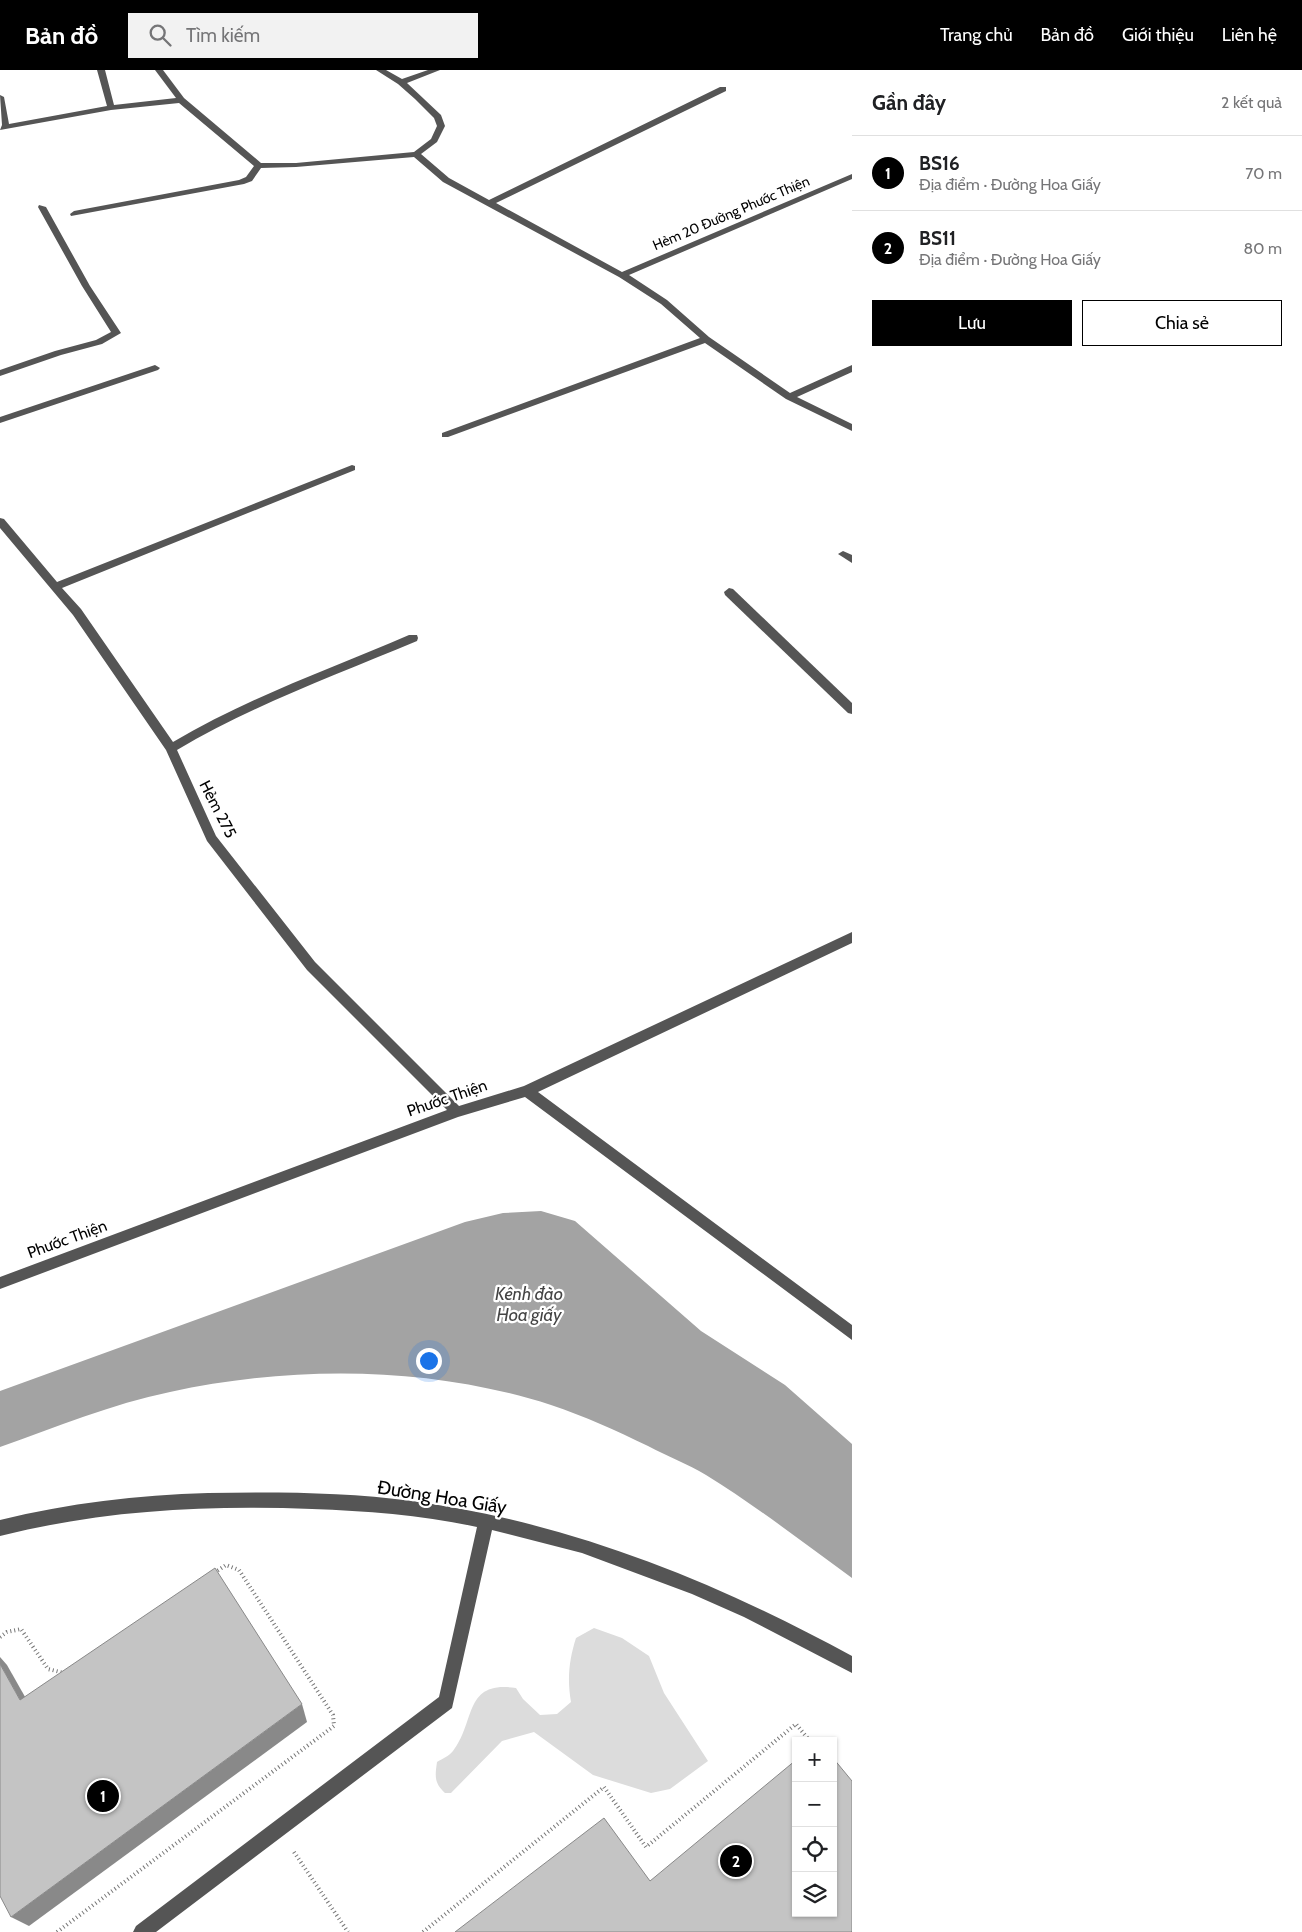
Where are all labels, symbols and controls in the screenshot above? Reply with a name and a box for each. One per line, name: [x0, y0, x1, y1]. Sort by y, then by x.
search box: [128, 13, 478, 58]
text: Bản đồ: [25, 21, 98, 50]
icon: search: [146, 21, 174, 49]
text: Tìm kiếm: [186, 24, 260, 47]
text: Trang chủ: [940, 24, 1013, 46]
text: Bản đồ: [1041, 24, 1094, 46]
text: Giới thiệu: [1122, 24, 1194, 46]
text: Liên hệ: [1222, 24, 1277, 46]
text: Gần đây: [872, 90, 946, 115]
text: 2 kết quả: [1221, 93, 1282, 112]
text: BS16: [919, 152, 960, 175]
text: 1: [885, 164, 891, 183]
text: 70 m: [1245, 164, 1282, 183]
street label: Hẻm 20 Đường Phước Thiện: [650, 172, 812, 254]
text: Địa điểm · Đường Hoa Giấy: [919, 175, 1101, 194]
text: BS11: [919, 227, 956, 250]
text: 2: [884, 239, 892, 258]
text: 80 m: [1244, 239, 1282, 258]
text: Địa điểm · Đường Hoa Giấy: [919, 250, 1101, 269]
button: Lưu: [872, 300, 1072, 346]
button: Chia sẻ: [1082, 300, 1282, 346]
street label: Hẻm 275: [195, 777, 241, 841]
street label: Phước Thiện: [404, 1075, 490, 1121]
street label: Phước Thiện: [25, 1216, 109, 1262]
water label: Kênh đào Hoa giấy: [495, 1283, 563, 1326]
your location: [416, 1348, 442, 1374]
street label: Đường Hoa Giấy: [376, 1475, 509, 1519]
map controls: [792, 1737, 837, 1917]
button: +: [792, 1737, 837, 1782]
pin: 1: [87, 1777, 119, 1815]
button: −: [792, 1782, 837, 1827]
button: locate: [792, 1827, 837, 1872]
pin: 2: [720, 1842, 752, 1880]
button: layers: [792, 1872, 837, 1917]

